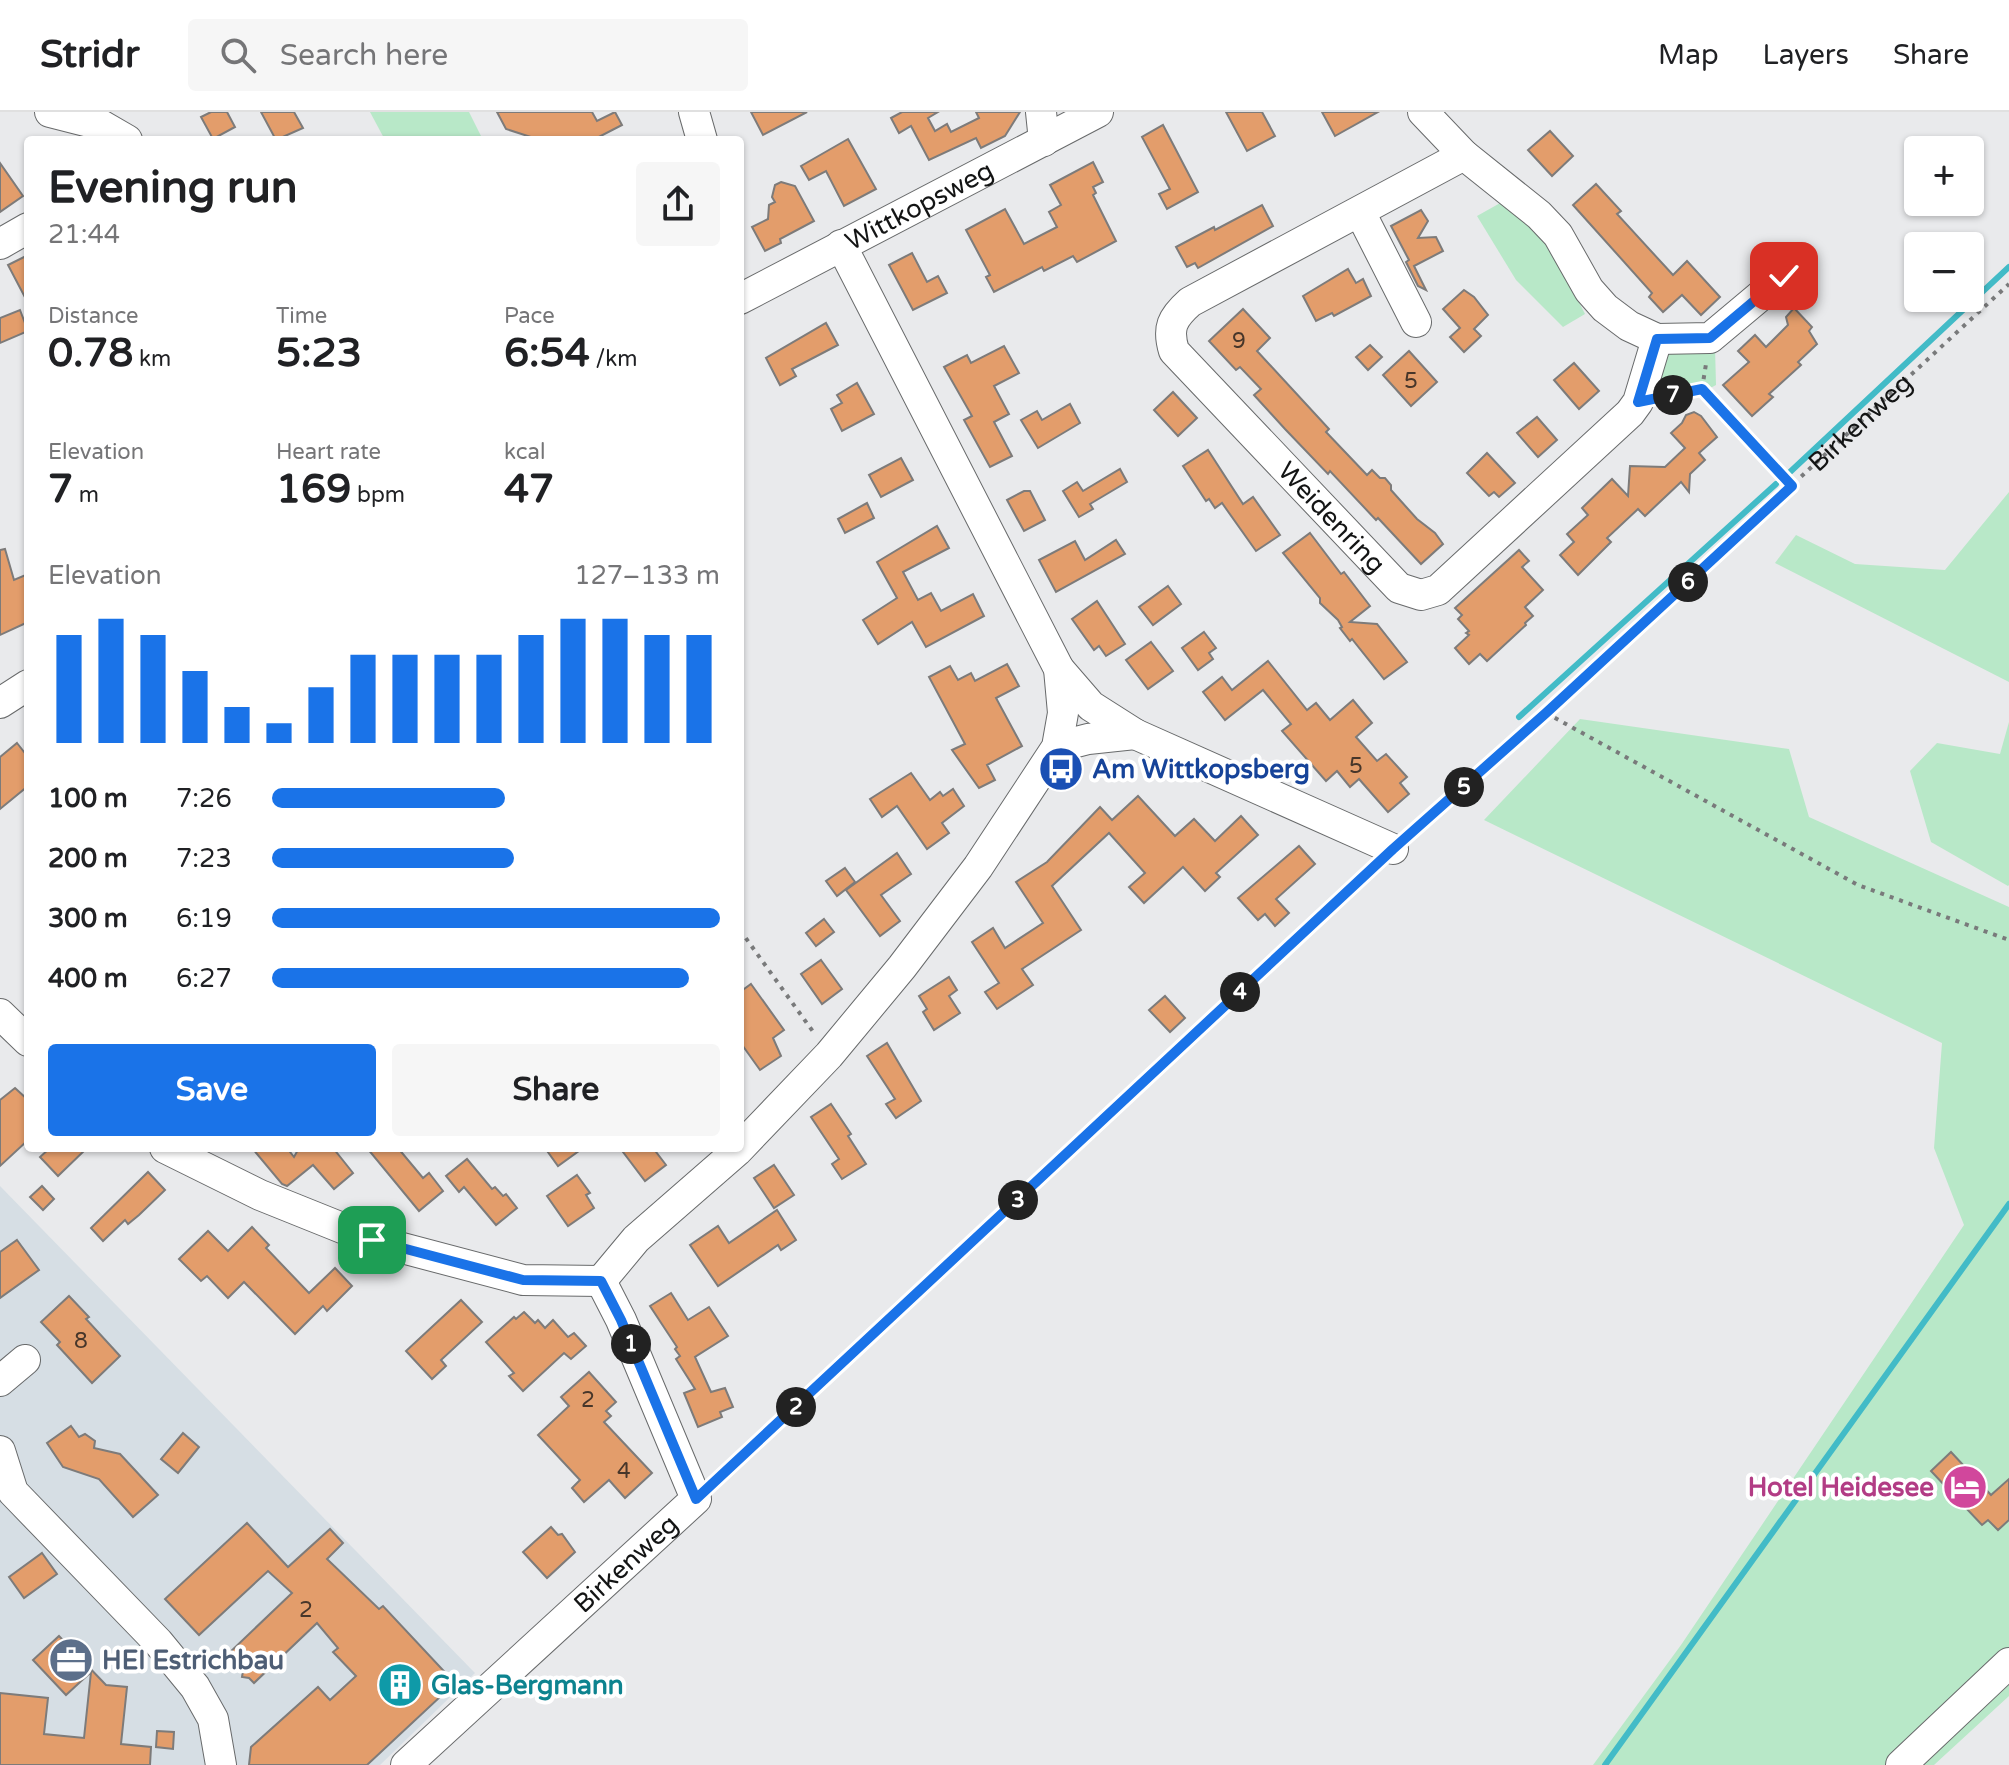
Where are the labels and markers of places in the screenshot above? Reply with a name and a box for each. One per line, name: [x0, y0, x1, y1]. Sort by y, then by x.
pin: [1750, 242, 1818, 310]
pin: 7: [1653, 375, 1693, 415]
pin: 6: [1668, 562, 1708, 602]
bus stop icon: Am Wittkopsberg: [1037, 745, 1085, 793]
place label: Am Wittkopsberg: [1092, 754, 1310, 785]
pin: 5: [1444, 767, 1484, 807]
pin: 4: [1220, 972, 1260, 1012]
pin: 3: [998, 1180, 1038, 1220]
pin: [338, 1206, 406, 1274]
pin: 1: [611, 1324, 651, 1364]
pin: 2: [776, 1387, 816, 1427]
hotel icon: Hotel Heidesee: [1941, 1463, 1989, 1511]
place label: Hotel Heidesee: [1748, 1472, 1934, 1503]
office icon: HEI Estrichbau: [47, 1636, 95, 1684]
place label: HEI Estrichbau: [102, 1645, 284, 1676]
building icon: Glas-Bergmann: [376, 1661, 424, 1709]
place label: Glas-Bergmann: [431, 1670, 624, 1701]

